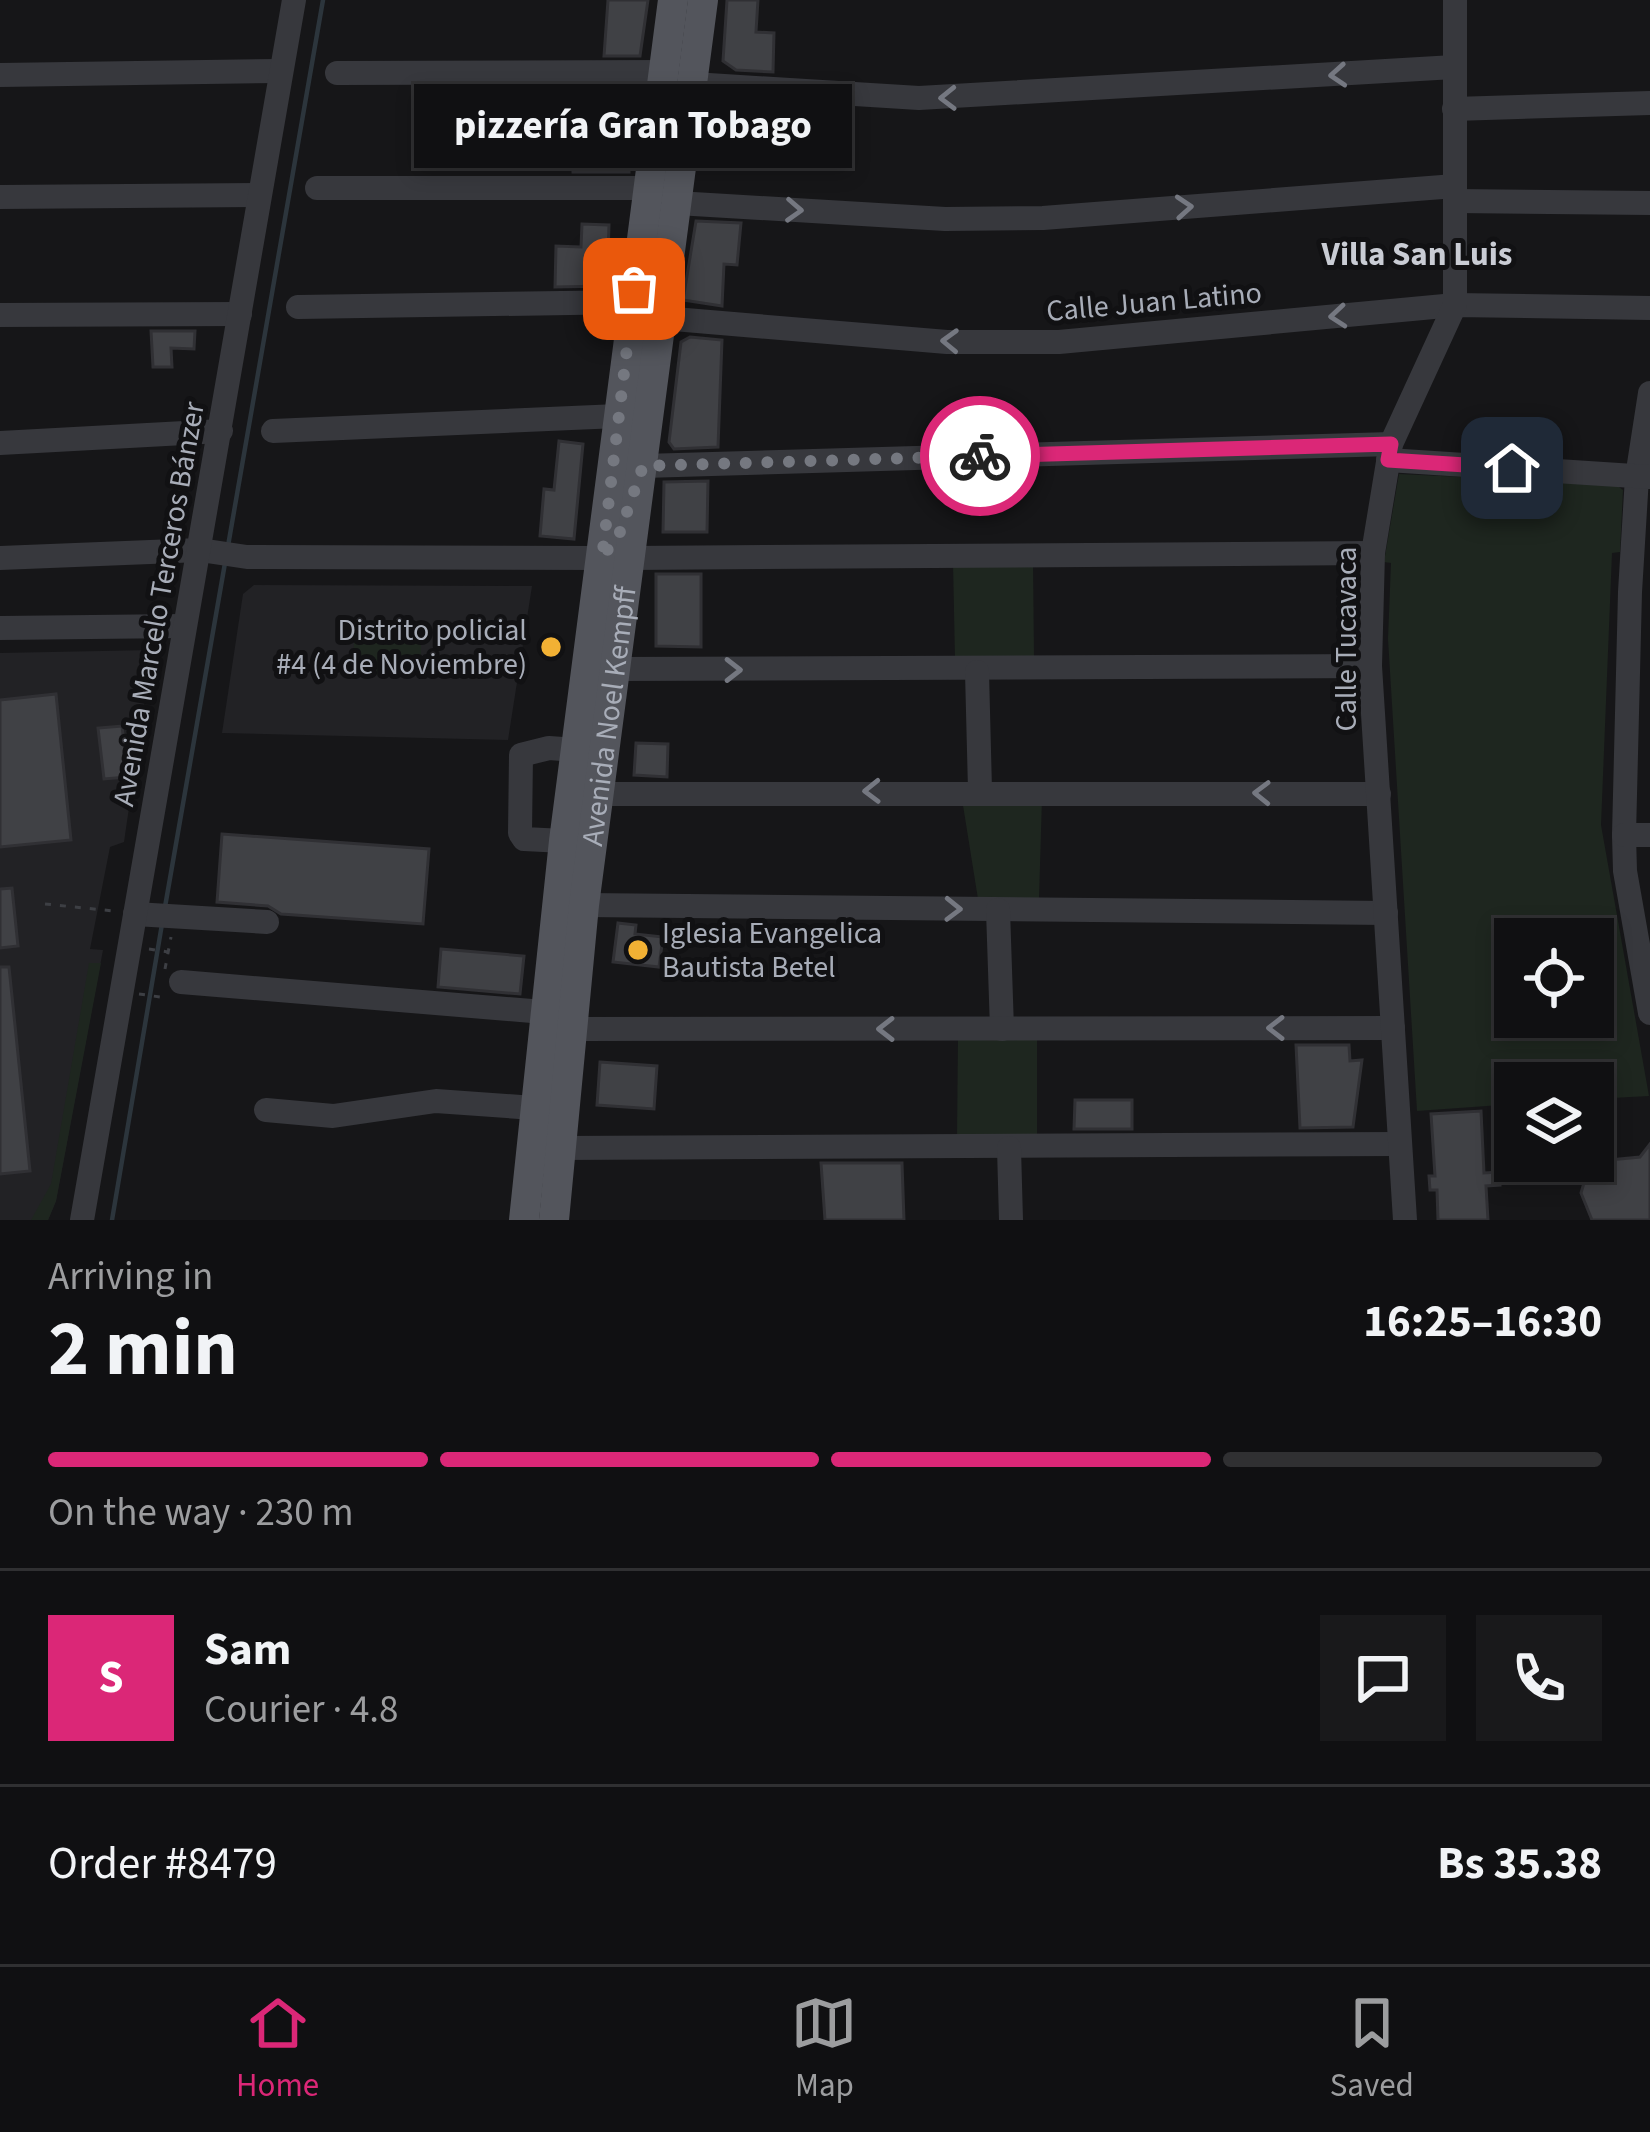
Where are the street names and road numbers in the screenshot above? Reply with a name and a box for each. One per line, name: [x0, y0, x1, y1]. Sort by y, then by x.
street label: Calle Juan Latino: [1044, 271, 1264, 333]
street label: Avenida Marcelo Terceros Bánzer: [102, 398, 216, 810]
street label: Calle Tucavaca: [1325, 547, 1368, 731]
street label: Avenida Noel Kempff: [570, 582, 647, 849]

